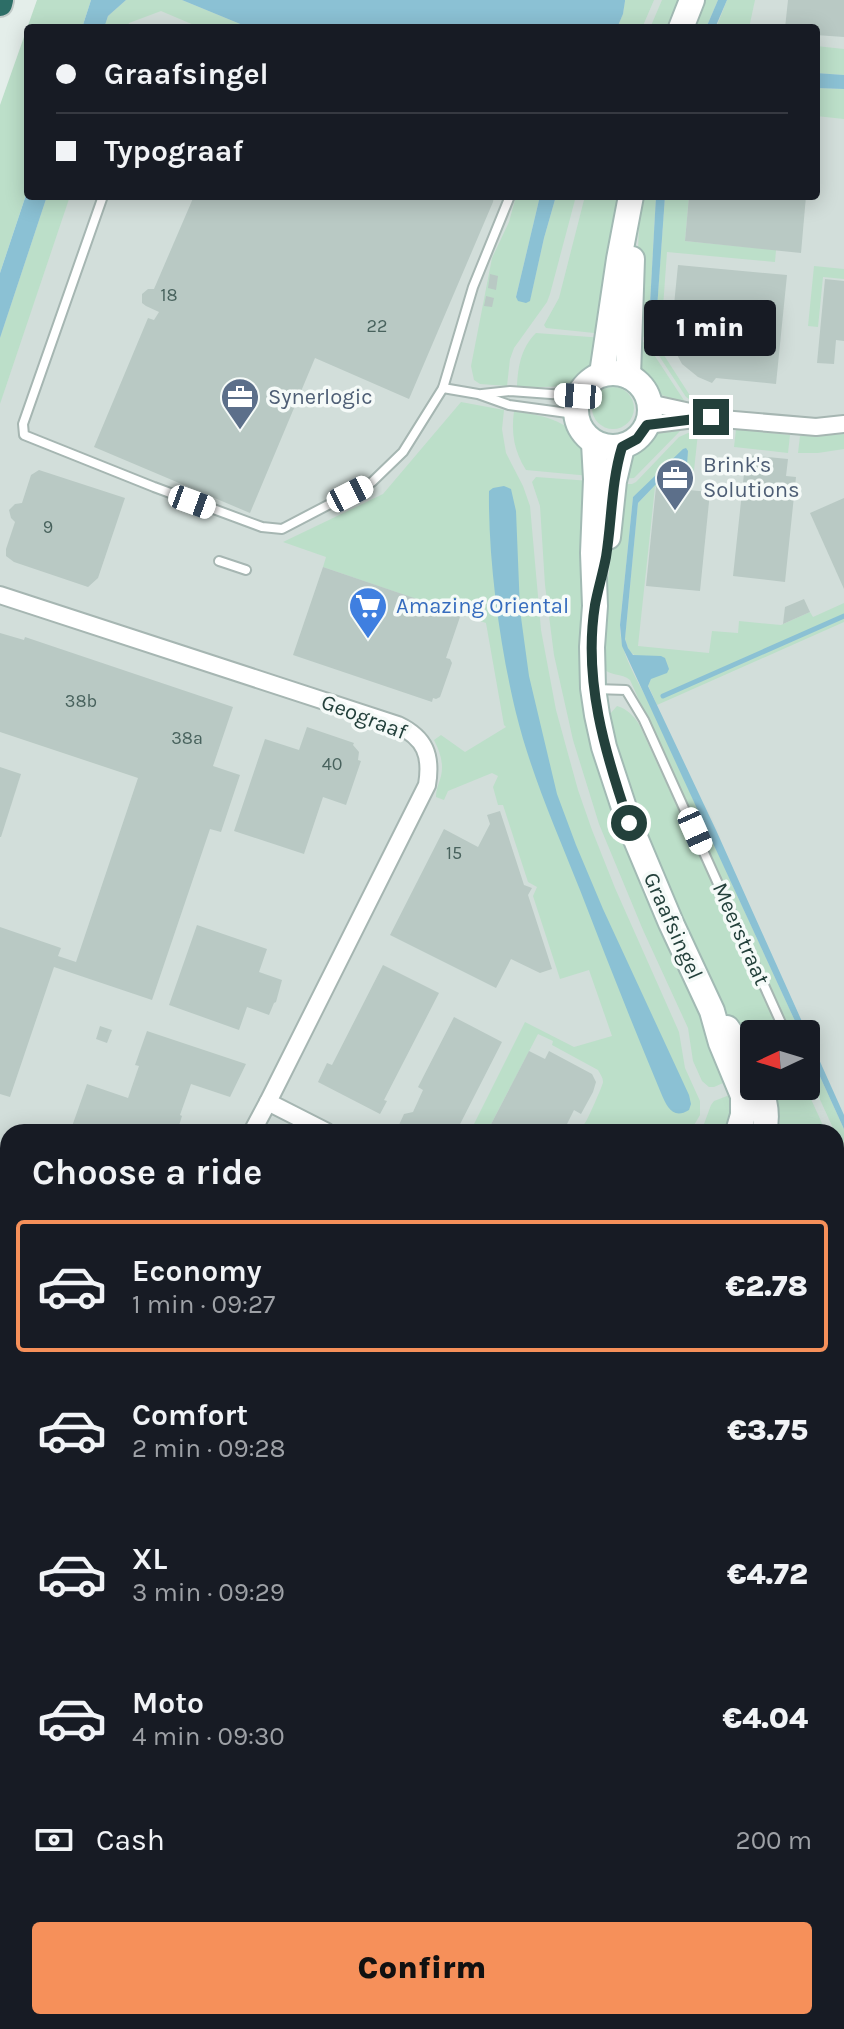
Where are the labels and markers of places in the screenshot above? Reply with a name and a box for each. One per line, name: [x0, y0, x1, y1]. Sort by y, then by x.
office icon: Synerlogic: [219, 376, 261, 431]
place label: Synerlogic: [268, 384, 373, 410]
place label: Brink's Solutions: [703, 452, 800, 503]
office icon: Brink's Solutions: [654, 457, 696, 512]
supermarket icon: Amazing Oriental: [347, 585, 389, 640]
place label: Amazing Oriental: [396, 593, 569, 619]

